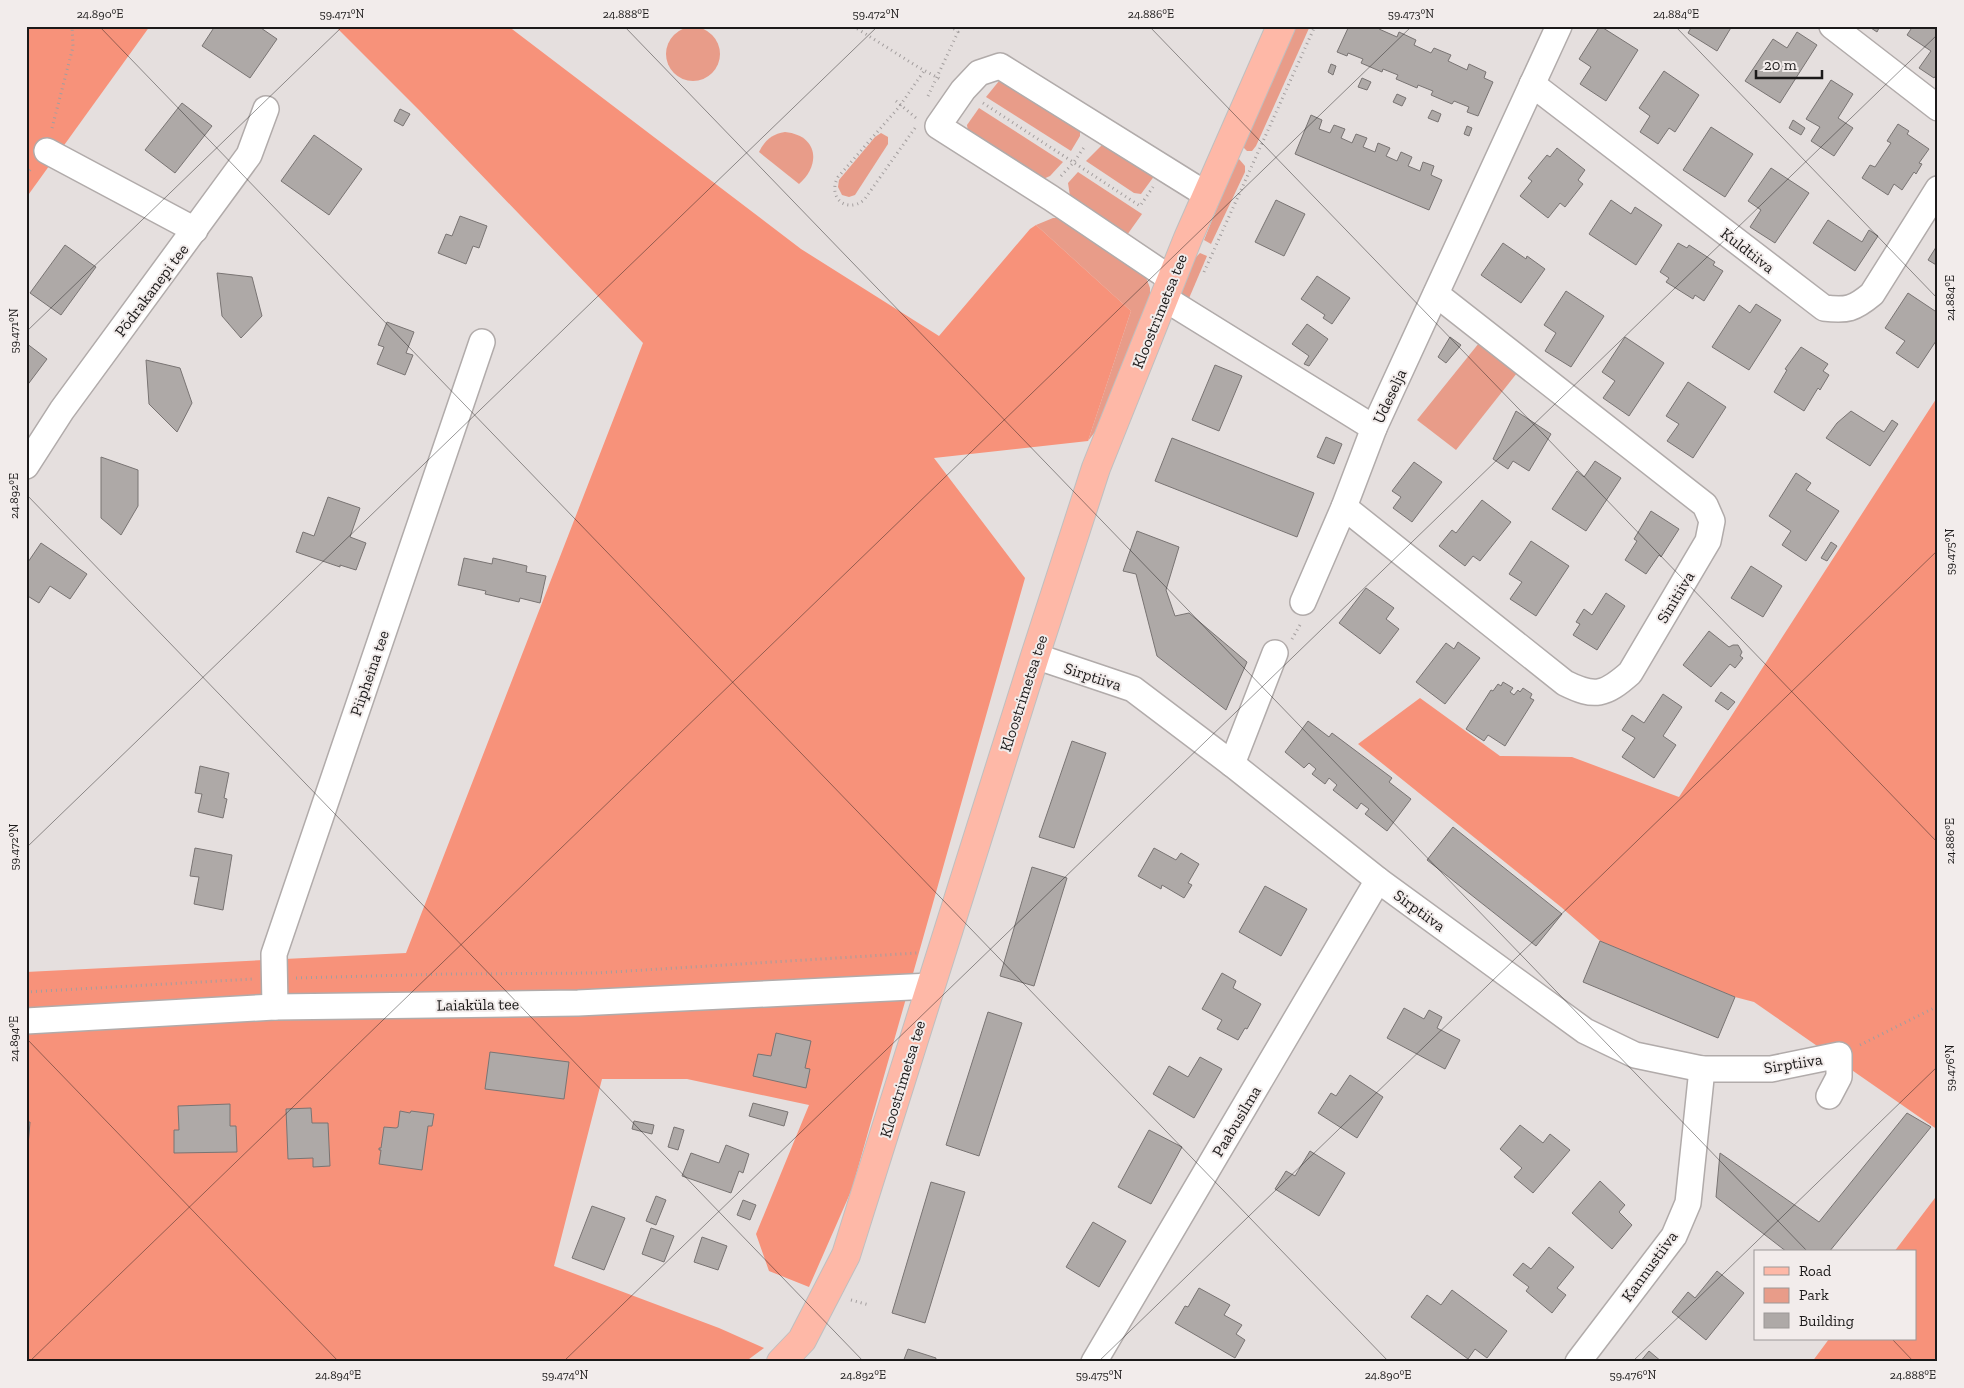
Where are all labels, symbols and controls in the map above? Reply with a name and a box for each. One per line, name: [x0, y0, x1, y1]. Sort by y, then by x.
text: 24.890°E: [77, 7, 123, 21]
text: 59.471°N: [320, 7, 365, 21]
text: 24.888°E: [603, 7, 649, 21]
text: 59.472°N: [853, 7, 900, 21]
text: 24.886°E: [1128, 7, 1174, 21]
text: 59.473°N: [1388, 7, 1434, 21]
text: 24.884°E: [1653, 7, 1699, 21]
scale bar: [1756, 48, 1823, 80]
text: 20 m: [1764, 56, 1797, 74]
street label: Kuldtiiva: [1717, 224, 1778, 277]
street label: Põdrakanepi tee: [110, 240, 192, 340]
street label: Kloostrimetsa tee: [1128, 251, 1191, 371]
text: 24.884°E: [1943, 275, 1957, 321]
text: 59.471°N: [7, 308, 21, 353]
street label: Udeselja: [1369, 366, 1410, 426]
text: 24.892°E: [7, 473, 21, 519]
text: 59.475°N: [1943, 528, 1957, 575]
street label: Sinitiiva: [1653, 568, 1698, 627]
street label: Piipheina tee: [346, 628, 393, 719]
street label: Kloostrimetsa tee: [996, 632, 1051, 754]
street label: Sirptiiva: [1062, 658, 1124, 695]
text: 24.886°E: [1943, 818, 1957, 864]
text: 59.472°N: [7, 823, 21, 870]
street label: Sirptiiva: [1390, 885, 1449, 936]
street label: Laiaküla tee: [437, 994, 519, 1015]
text: 24.894°E: [7, 1016, 21, 1062]
street label: Kloostrimetsa tee: [876, 1018, 929, 1140]
text: 59.476°N: [1943, 1044, 1957, 1091]
street label: Sirptiiva: [1762, 1049, 1824, 1077]
street label: Paabusilma: [1208, 1082, 1265, 1160]
street label: Kannustiiva: [1617, 1227, 1682, 1305]
legend: [1754, 1250, 1916, 1340]
text: Road: [1799, 1262, 1832, 1280]
text: Park: [1799, 1286, 1829, 1304]
text: Building: [1799, 1312, 1854, 1330]
text: 24.894°E: [315, 1368, 361, 1382]
text: 59.474°N: [542, 1368, 588, 1382]
text: 24.892°E: [840, 1368, 886, 1382]
text: 59.475°N: [1076, 1368, 1123, 1382]
text: 24.890°E: [1365, 1368, 1411, 1382]
text: 59.476°N: [1610, 1368, 1657, 1382]
text: 24.888°E: [1890, 1368, 1936, 1382]

